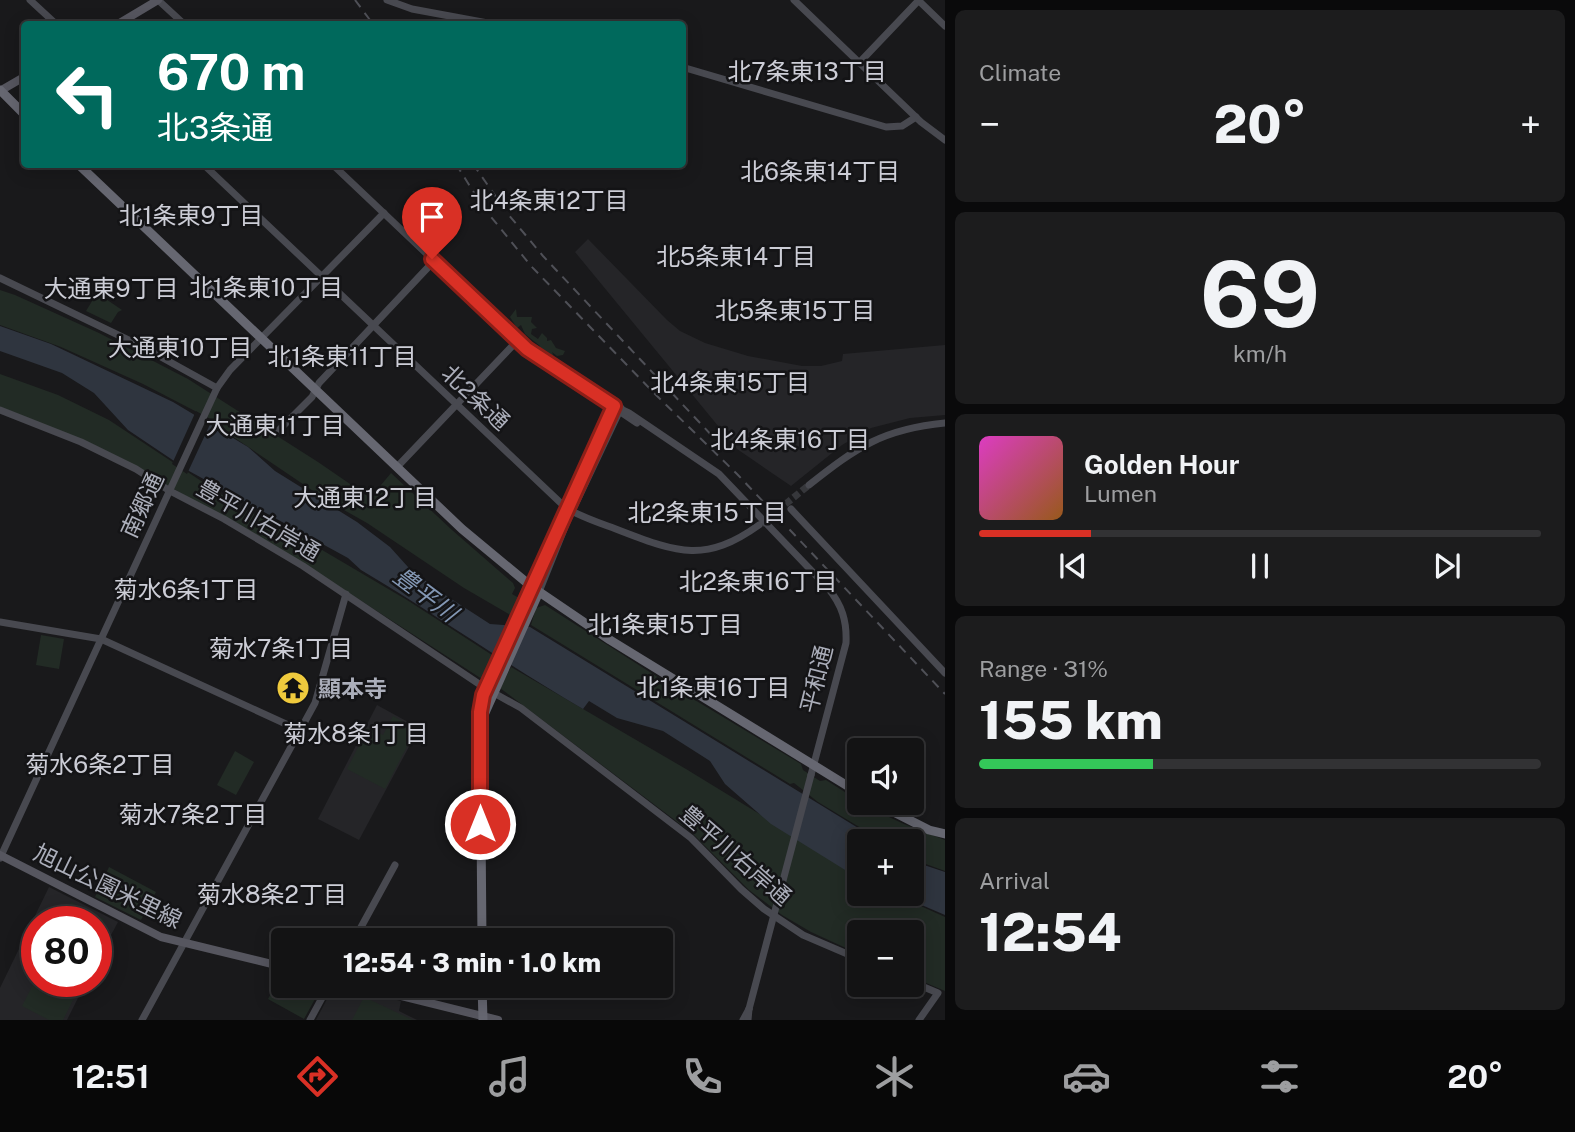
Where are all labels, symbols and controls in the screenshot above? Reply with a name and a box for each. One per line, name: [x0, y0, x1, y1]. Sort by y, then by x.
text: 670 m: [157, 43, 305, 101]
icon: left: [42, 49, 133, 140]
district label: 北7条東13丁目: [727, 57, 887, 85]
text: Climate: [979, 59, 1061, 86]
text: 20°: [1213, 94, 1307, 155]
text: −: [979, 102, 1000, 147]
text: +: [1520, 102, 1541, 147]
text: 北3条通: [157, 109, 273, 146]
district label: 北6条東14丁目: [740, 157, 900, 185]
district label: 北4条東12丁目: [469, 186, 629, 214]
pin: [402, 187, 462, 259]
icon: arrive: [413, 198, 451, 236]
district label: 北1条東9丁目: [119, 201, 263, 229]
text: 69: [1200, 241, 1320, 347]
district label: 北5条東14丁目: [656, 242, 816, 270]
district label: 北1条東10丁目: [189, 273, 343, 301]
district label: 大通東9丁目: [44, 274, 179, 302]
district label: 北5条東15丁目: [715, 296, 875, 324]
district label: 大通東10丁目: [108, 333, 252, 361]
text: km/h: [1233, 340, 1287, 367]
district label: 北1条東11丁目: [267, 342, 417, 370]
street label: 北2条通: [437, 359, 515, 435]
district label: 北4条東15丁目: [650, 368, 810, 396]
district label: 大通東11丁目: [205, 411, 345, 439]
district label: 北4条東16丁目: [710, 425, 870, 453]
text: Golden Hour: [1084, 449, 1239, 480]
street label: 南郷通: [115, 468, 169, 542]
street label: 豊平川右岸通: [192, 474, 326, 566]
text: Lumen: [1084, 480, 1157, 507]
district label: 大通東12丁目: [293, 483, 437, 511]
district label: 北2条東15丁目: [627, 498, 787, 526]
icon: previous: [1054, 547, 1092, 585]
icon: pause: [1241, 547, 1279, 585]
icon: next: [1428, 547, 1466, 585]
water label: 豊平川: [389, 561, 466, 629]
district label: 北2条東16丁目: [678, 567, 838, 595]
district label: 菊水6条1丁目: [114, 575, 258, 603]
district label: 北1条東15丁目: [588, 610, 742, 638]
district label: 菊水7条1丁目: [209, 634, 353, 662]
street label: 平和通: [795, 642, 837, 716]
text: Range · 31%: [979, 655, 1108, 682]
temple icon: 顯本寺: [274, 669, 312, 707]
district label: 北1条東16丁目: [636, 673, 790, 701]
place label: 顯本寺: [318, 675, 387, 702]
text: 155 km: [979, 690, 1163, 751]
district label: 菊水8条1丁目: [283, 719, 429, 747]
map controls: [847, 738, 924, 997]
button: sound: [847, 738, 924, 815]
district label: 菊水6条2丁目: [25, 750, 175, 778]
position arrow: [443, 787, 517, 861]
district label: 菊水7条2丁目: [119, 800, 267, 828]
street label: 豊平川右岸通: [675, 800, 797, 910]
button: +: [847, 829, 924, 906]
street label: 旭山公園米里線: [30, 839, 186, 933]
text: Arrival: [979, 867, 1050, 894]
district label: 菊水8条2丁目: [197, 880, 347, 908]
text: 12:54: [979, 902, 1121, 963]
speed limit sign: 80: [21, 906, 112, 997]
button: −: [847, 920, 924, 997]
text: 12:54 · 3 min · 1.0 km: [343, 947, 601, 978]
icon: directions: [293, 1052, 342, 1101]
icon: music: [485, 1052, 534, 1101]
icon: phone: [678, 1052, 727, 1101]
icon: climate: [870, 1052, 919, 1101]
icon: car: [1062, 1052, 1111, 1101]
icon: filters: [1255, 1052, 1304, 1101]
text: 12:51: [72, 1058, 150, 1095]
text: 20°: [1447, 1058, 1503, 1095]

